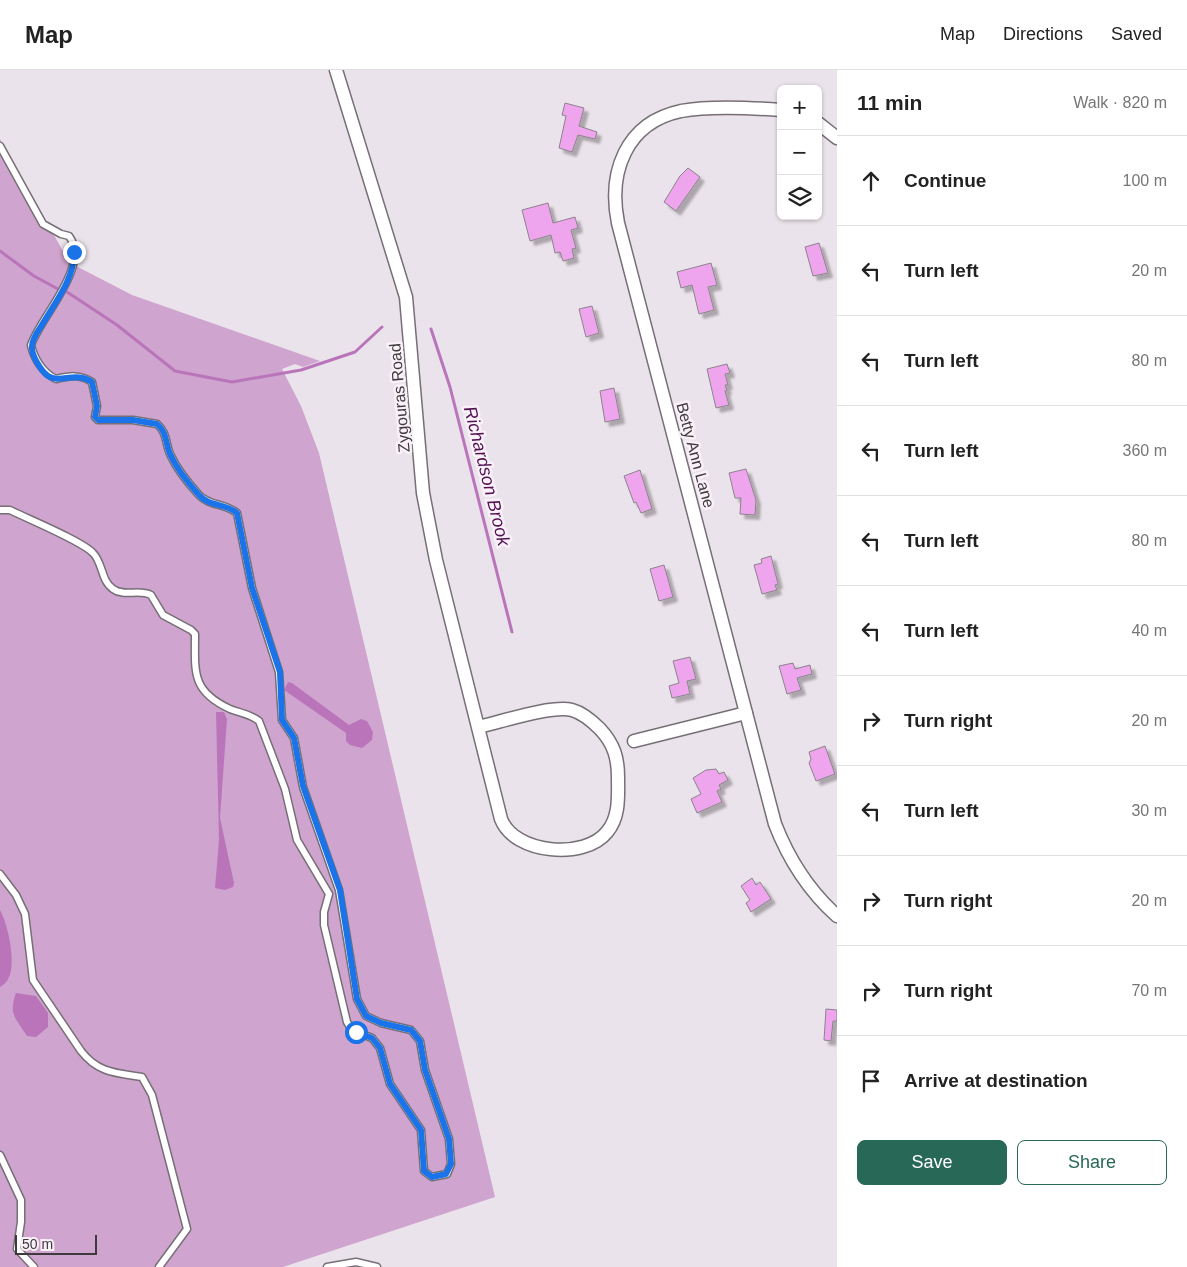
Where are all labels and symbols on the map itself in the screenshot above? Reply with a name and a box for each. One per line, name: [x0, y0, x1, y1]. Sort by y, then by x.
route end: [63, 241, 86, 264]
street label: Zygouras Road: [386, 343, 413, 453]
street label: Betty Ann Lane: [673, 401, 718, 510]
water label: Richardson Brook: [460, 404, 514, 549]
route start: [345, 1021, 368, 1044]
scale bar: [15, 1232, 98, 1255]

